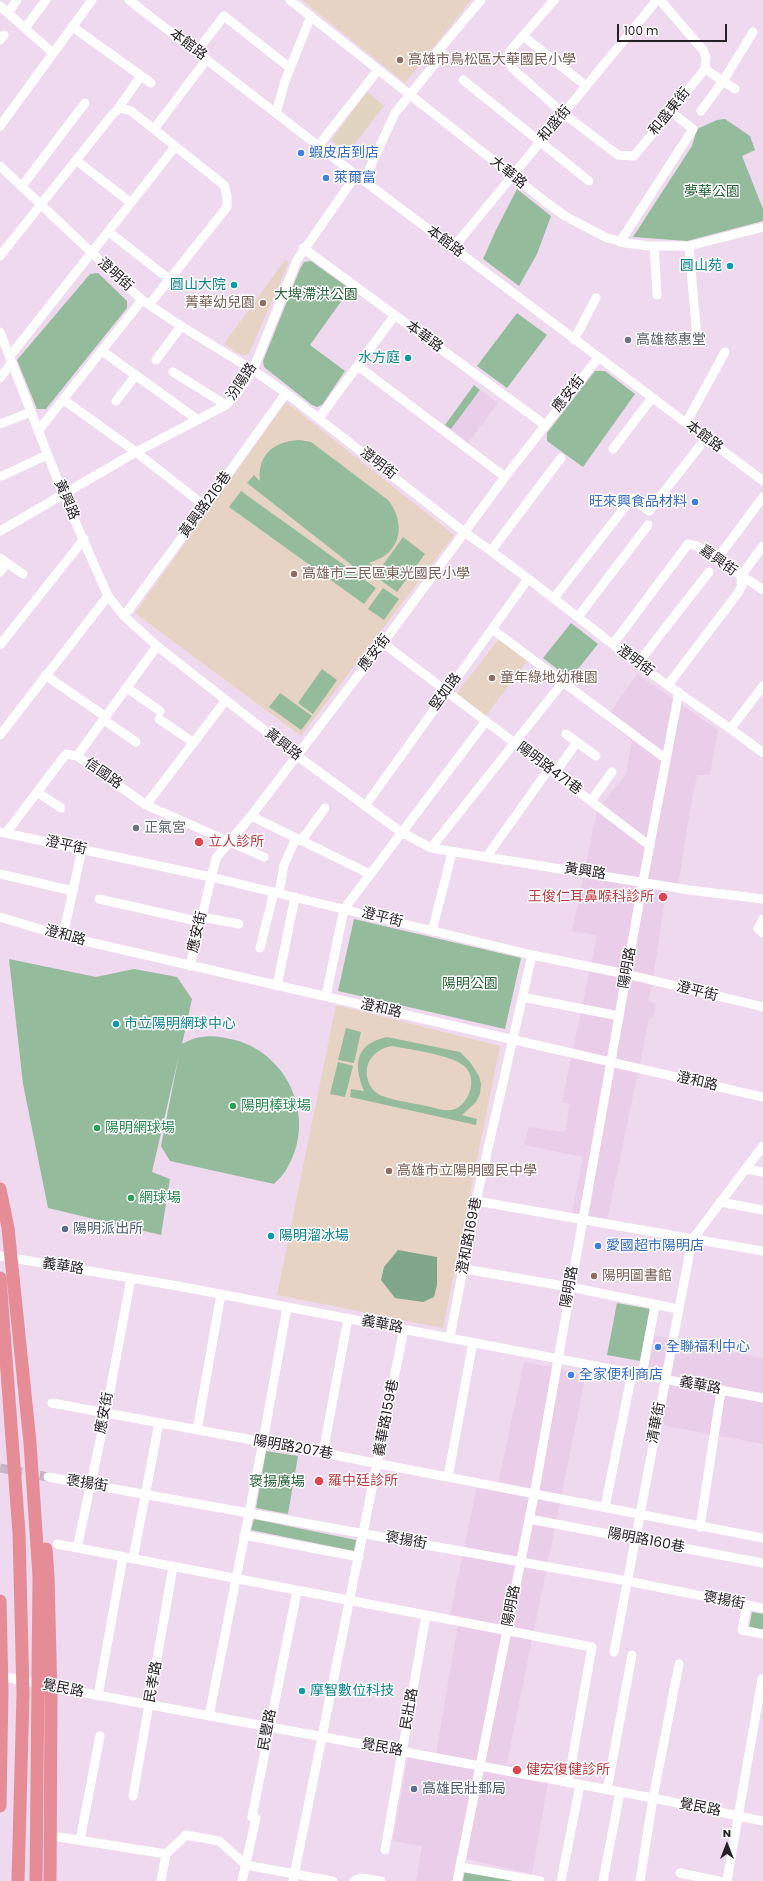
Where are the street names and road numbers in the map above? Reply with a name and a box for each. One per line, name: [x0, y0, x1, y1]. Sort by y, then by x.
street label: 本館路: [166, 26, 210, 64]
street label: 和盛東街: [646, 85, 694, 139]
street label: 和盛街: [535, 103, 575, 145]
street label: 大華路: [486, 153, 530, 193]
street label: 本館路: [423, 223, 467, 261]
street label: 澄明街: [94, 255, 136, 295]
street label: 本華路: [402, 318, 446, 356]
street label: 汾陽路: [223, 360, 261, 404]
street label: 應安街: [549, 372, 589, 416]
street label: 本館路: [682, 418, 726, 456]
street label: 澄明街: [356, 444, 400, 484]
street label: 黃興路216巷: [176, 469, 236, 541]
street label: 黃興路: [50, 477, 82, 523]
street label: 嘉興街: [696, 542, 740, 580]
street label: 應安街: [355, 631, 395, 675]
street label: 澄明街: [613, 642, 657, 680]
street label: 堅如路: [427, 670, 465, 714]
street label: 黃興路: [261, 725, 305, 765]
street label: 陽明路471巷: [513, 739, 585, 799]
street label: 信國路: [81, 755, 125, 793]
street label: 澄平街: [44, 833, 88, 859]
street label: 黃興路: [563, 860, 607, 884]
street label: 澄平街: [360, 905, 404, 931]
street label: 應安街: [185, 910, 211, 954]
street label: 澄和路: [43, 922, 87, 950]
street label: 陽明路: [616, 946, 640, 990]
street label: 澄平街: [675, 979, 719, 1005]
street label: 澄和路: [359, 996, 403, 1022]
street label: 澄和路: [675, 1069, 719, 1095]
street label: 澄和路169巷: [454, 1196, 486, 1276]
street label: 義華路: [41, 1255, 85, 1279]
street label: 陽明路: [558, 1265, 582, 1309]
street label: 義華路: [360, 1313, 404, 1337]
street label: 義華路: [678, 1374, 722, 1398]
street label: 義華路159巷: [371, 1378, 403, 1458]
street label: 應安街: [93, 1391, 117, 1435]
street label: 清華街: [645, 1401, 669, 1445]
street label: 陽明路207巷: [252, 1433, 334, 1463]
street label: 褒揚街: [65, 1472, 109, 1496]
street label: 陽明路160巷: [606, 1525, 686, 1557]
street label: 褒揚街: [384, 1529, 428, 1553]
street label: 陽明路: [500, 1584, 524, 1628]
street label: 褒揚街: [702, 1589, 746, 1613]
street label: 民孝路: [142, 1660, 166, 1704]
street label: 覺民路: [41, 1677, 85, 1701]
street label: 民壯路: [398, 1687, 422, 1731]
street label: 民豐路: [256, 1708, 280, 1752]
street label: 覺民路: [360, 1736, 404, 1760]
street label: 覺民路: [678, 1796, 722, 1820]

